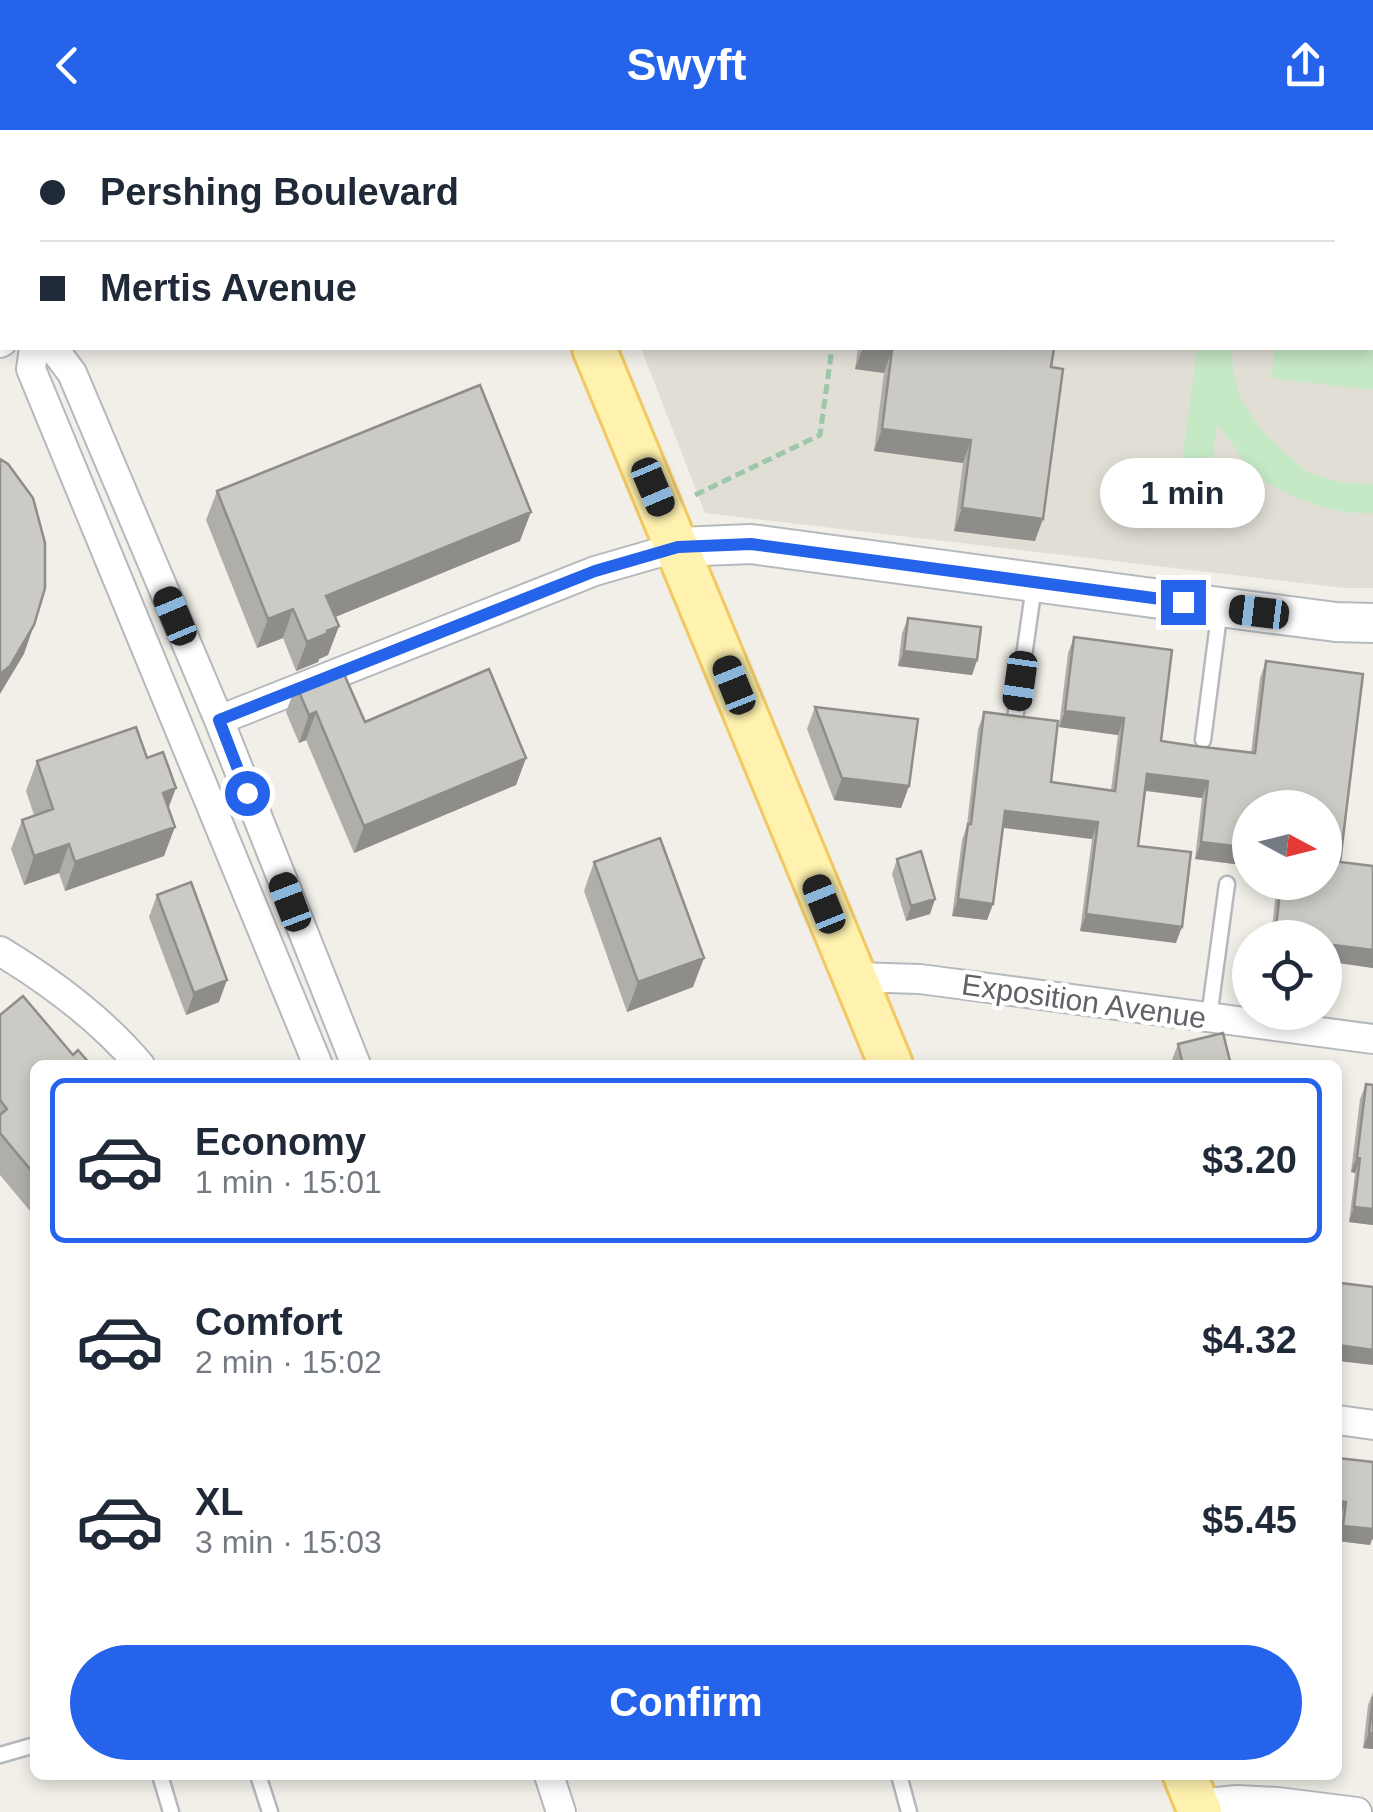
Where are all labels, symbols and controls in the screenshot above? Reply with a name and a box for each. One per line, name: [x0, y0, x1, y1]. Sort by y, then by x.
icon: back: [40, 38, 95, 93]
icon: share: [1278, 38, 1333, 93]
text: Swyft: [626, 39, 747, 90]
text: Pershing Boulevard: [100, 171, 459, 213]
text: Mertis Avenue: [100, 267, 357, 309]
car: [627, 454, 679, 520]
callout: 1 min: [1100, 457, 1266, 527]
text: 1 min: [1141, 475, 1224, 511]
route end: [1161, 580, 1206, 625]
car: [149, 583, 201, 649]
car: [1227, 593, 1291, 631]
car: [1001, 649, 1039, 713]
car: [709, 652, 759, 718]
route start: [225, 771, 270, 816]
north arrow: [1232, 790, 1342, 900]
map controls: [1232, 790, 1342, 1030]
car: [265, 869, 315, 935]
car: [799, 871, 849, 937]
button: locate: [1232, 920, 1342, 1030]
street label: Exposition Avenue: [960, 968, 1208, 1034]
icon: car: [75, 1116, 165, 1206]
text: Economy: [195, 1121, 366, 1163]
text: $3.20: [1202, 1139, 1297, 1181]
text: 1 min · 15:01: [195, 1164, 382, 1200]
icon: car: [75, 1296, 165, 1386]
text: Comfort: [195, 1301, 343, 1343]
text: $4.32: [1202, 1319, 1297, 1361]
text: 2 min · 15:02: [195, 1344, 382, 1380]
icon: car: [75, 1476, 165, 1566]
text: XL: [195, 1481, 244, 1523]
text: $5.45: [1202, 1499, 1297, 1541]
text: 3 min · 15:03: [195, 1524, 382, 1560]
button: Confirm: [70, 1645, 1302, 1760]

